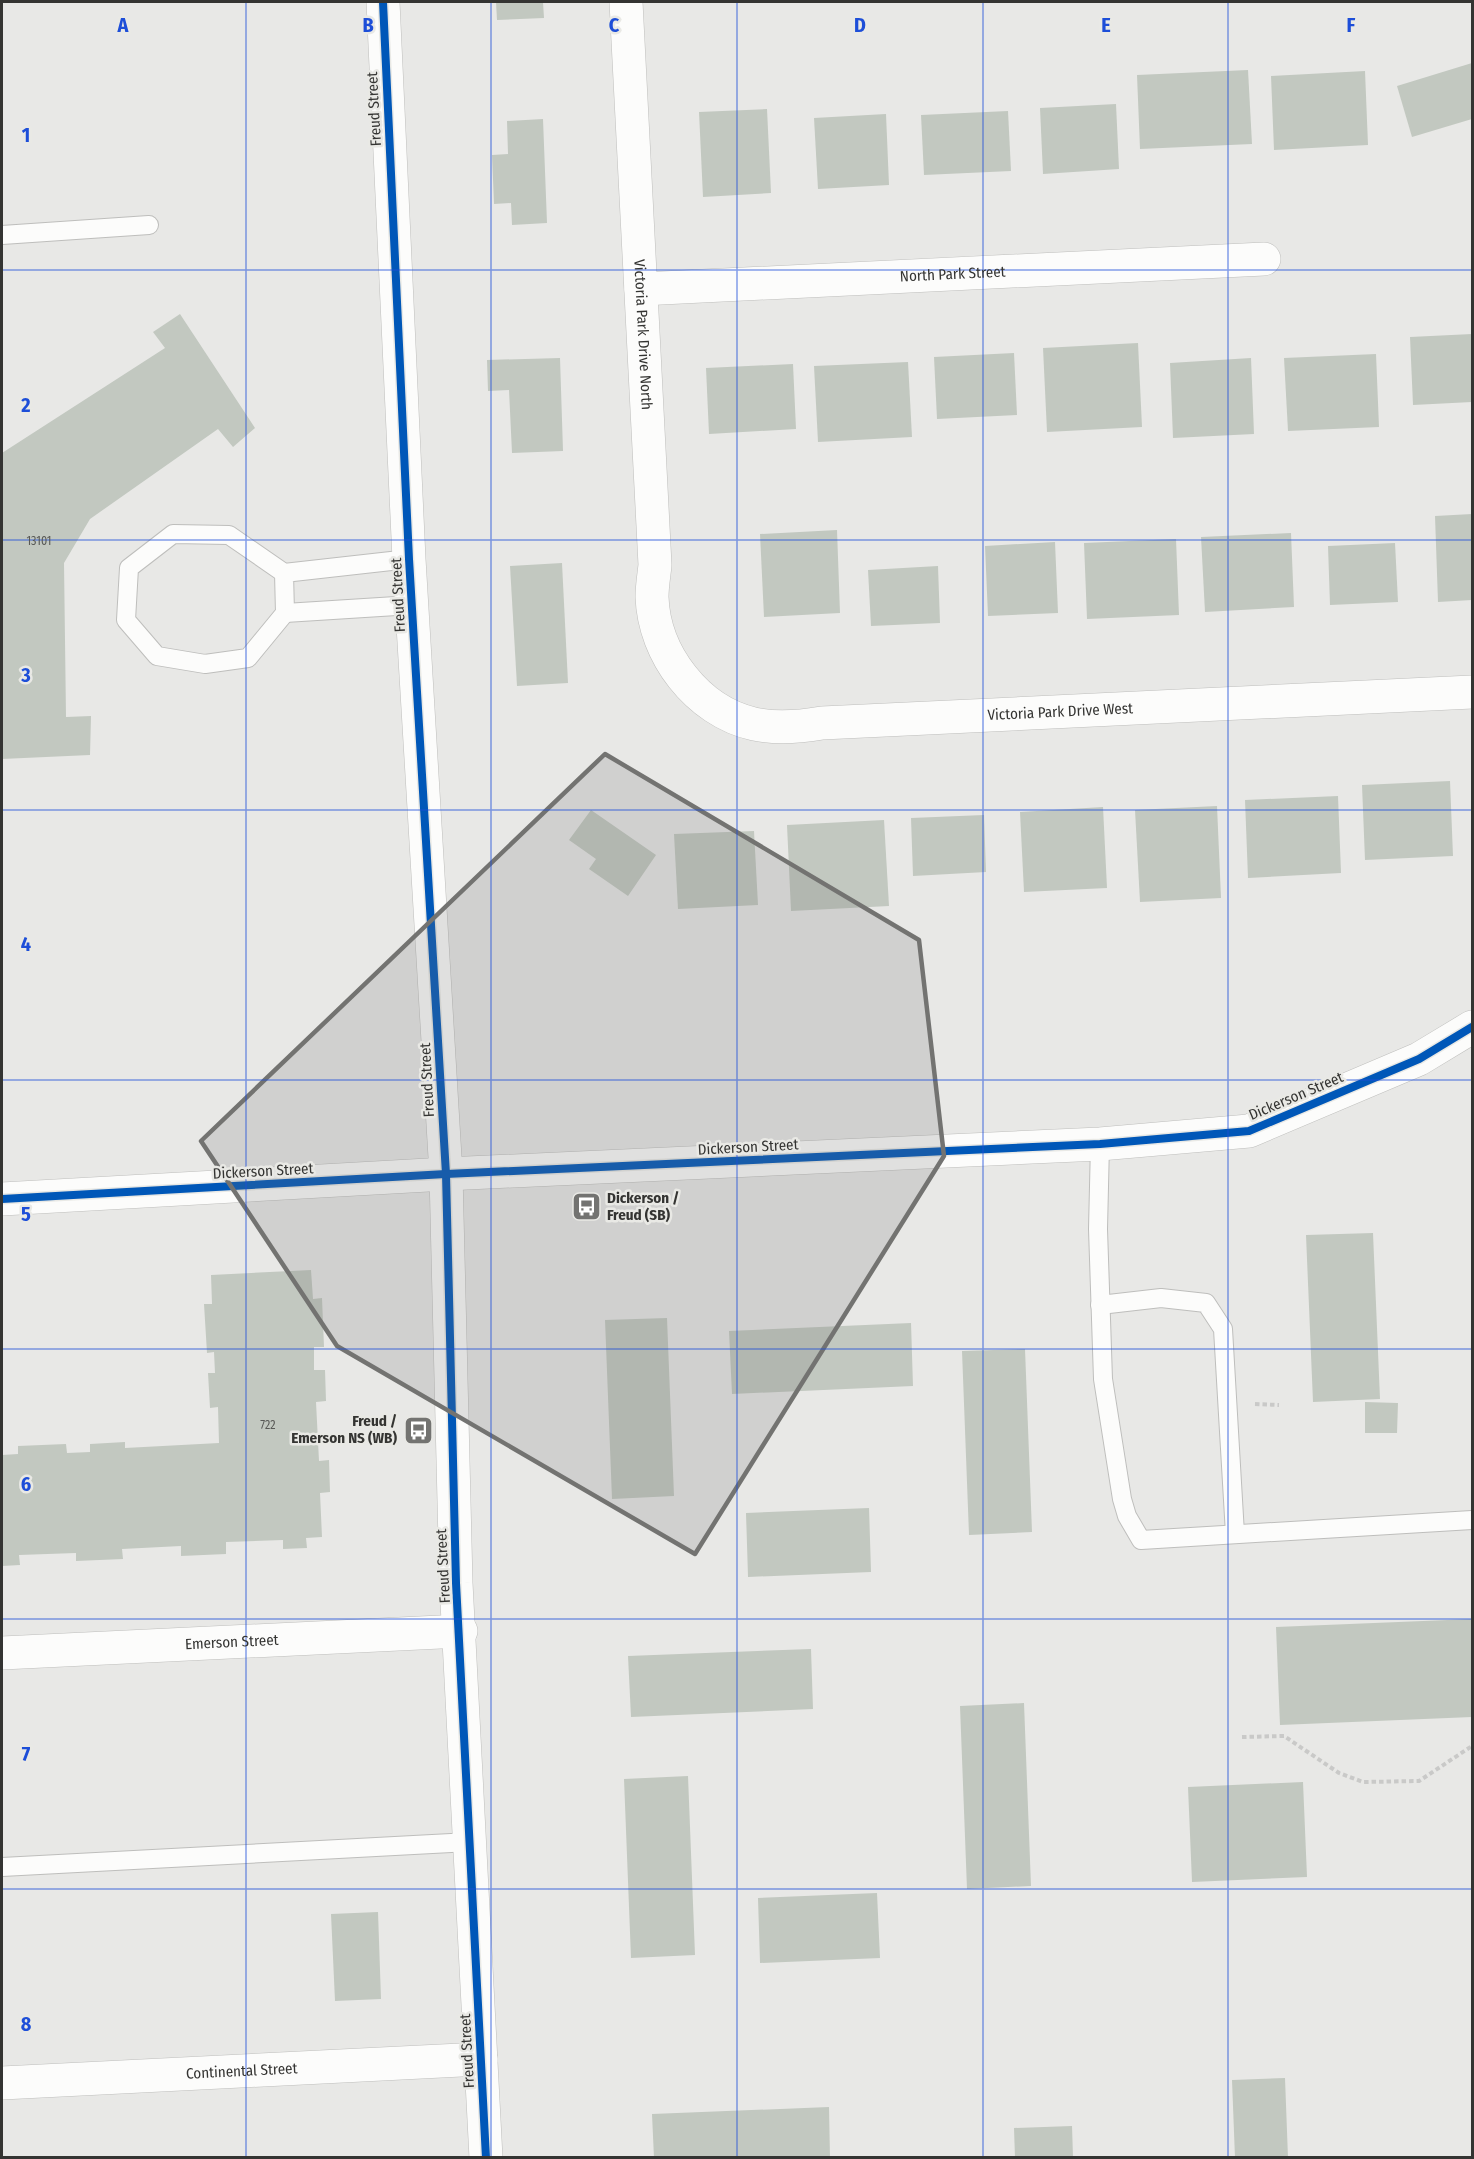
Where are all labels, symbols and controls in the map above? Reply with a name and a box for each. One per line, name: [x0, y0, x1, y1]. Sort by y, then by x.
text: A: [117, 13, 130, 37]
text: B: [362, 13, 374, 37]
text: C: [609, 13, 620, 37]
text: D: [854, 13, 866, 37]
text: E: [1101, 13, 1111, 37]
text: F: [1347, 13, 1356, 37]
street label: Freud Street: [363, 71, 385, 147]
text: 1: [22, 123, 30, 147]
street label: Victoria Park Drive North: [630, 259, 656, 410]
street label: North Park Street: [899, 262, 1006, 286]
text: 2: [20, 393, 31, 417]
house number: 13101: [26, 534, 52, 548]
street label: Freud Street: [387, 557, 409, 633]
text: 3: [20, 663, 31, 687]
street label: Victoria Park Drive West: [987, 699, 1133, 724]
text: 4: [21, 932, 31, 956]
street label: Freud Street: [416, 1042, 438, 1118]
street label: Dickerson Street: [1246, 1068, 1346, 1124]
street label: Dickerson Street: [697, 1135, 799, 1159]
street label: Dickerson Street: [212, 1159, 314, 1183]
place label: Dickerson / Freud (SB): [607, 1189, 679, 1224]
bus stop icon: Dickerson / Freud (SB): [570, 1191, 602, 1223]
text: 5: [21, 1202, 31, 1226]
place label: Freud / Emerson NS (WB): [291, 1412, 397, 1447]
bus stop icon: Freud / Emerson NS (WB): [402, 1414, 434, 1446]
house number: 722: [260, 1418, 276, 1432]
text: 6: [21, 1472, 31, 1496]
street label: Freud Street: [432, 1528, 454, 1604]
street label: Emerson Street: [185, 1631, 279, 1653]
text: 7: [22, 1742, 31, 1766]
text: 8: [21, 2012, 32, 2036]
street label: Freud Street: [456, 2013, 478, 2089]
street label: Continental Street: [186, 2059, 298, 2083]

